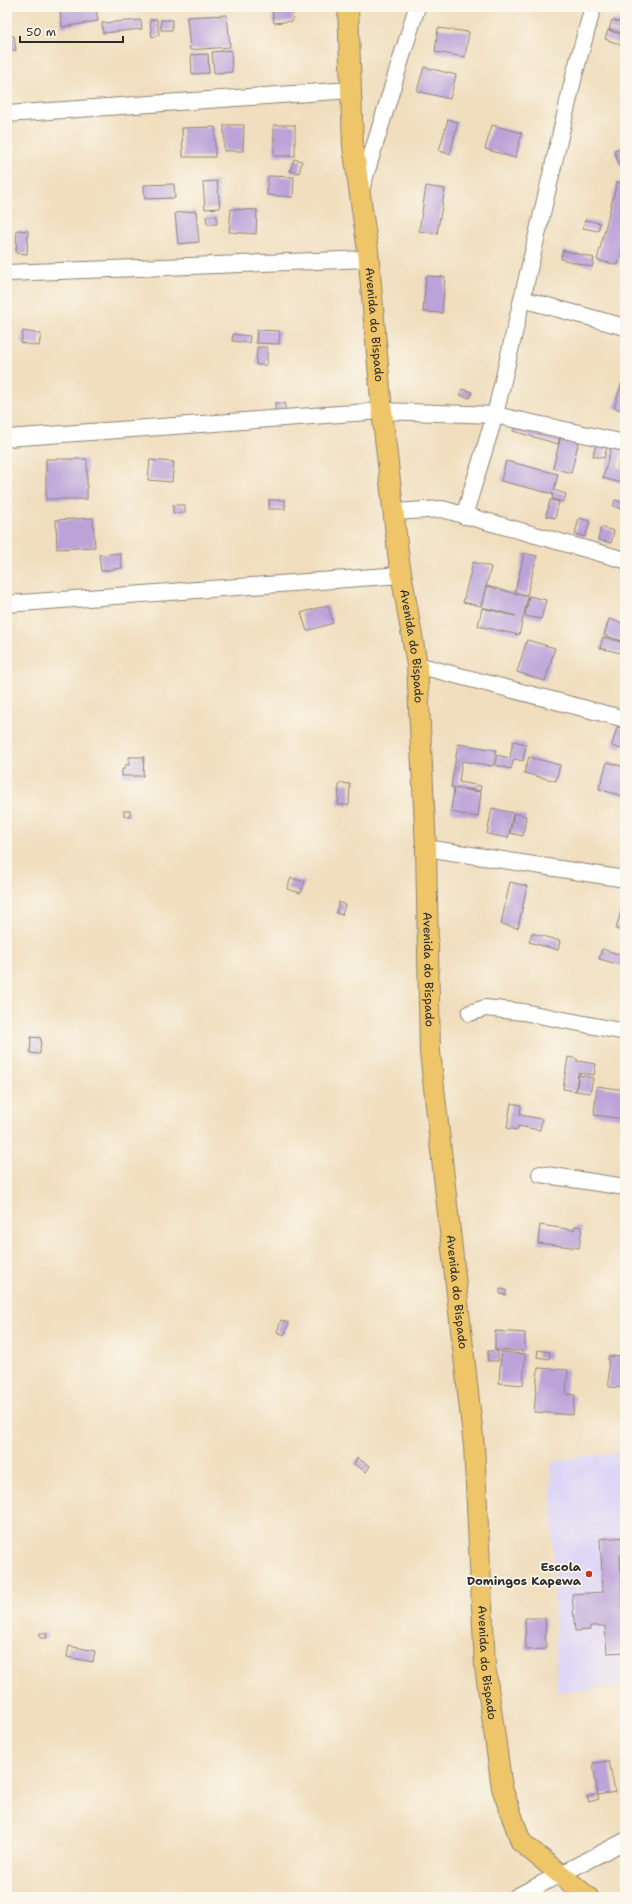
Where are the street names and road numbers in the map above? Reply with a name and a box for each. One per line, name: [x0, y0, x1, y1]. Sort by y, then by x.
street label: Avenida do Bispado: [361, 267, 387, 383]
street label: Avenida do Bispado: [396, 588, 427, 704]
street label: Avenida do Bispado: [419, 912, 438, 1027]
street label: Avenida do Bispado: [442, 1234, 471, 1350]
street label: Avenida do Bispado: [474, 1605, 500, 1721]

